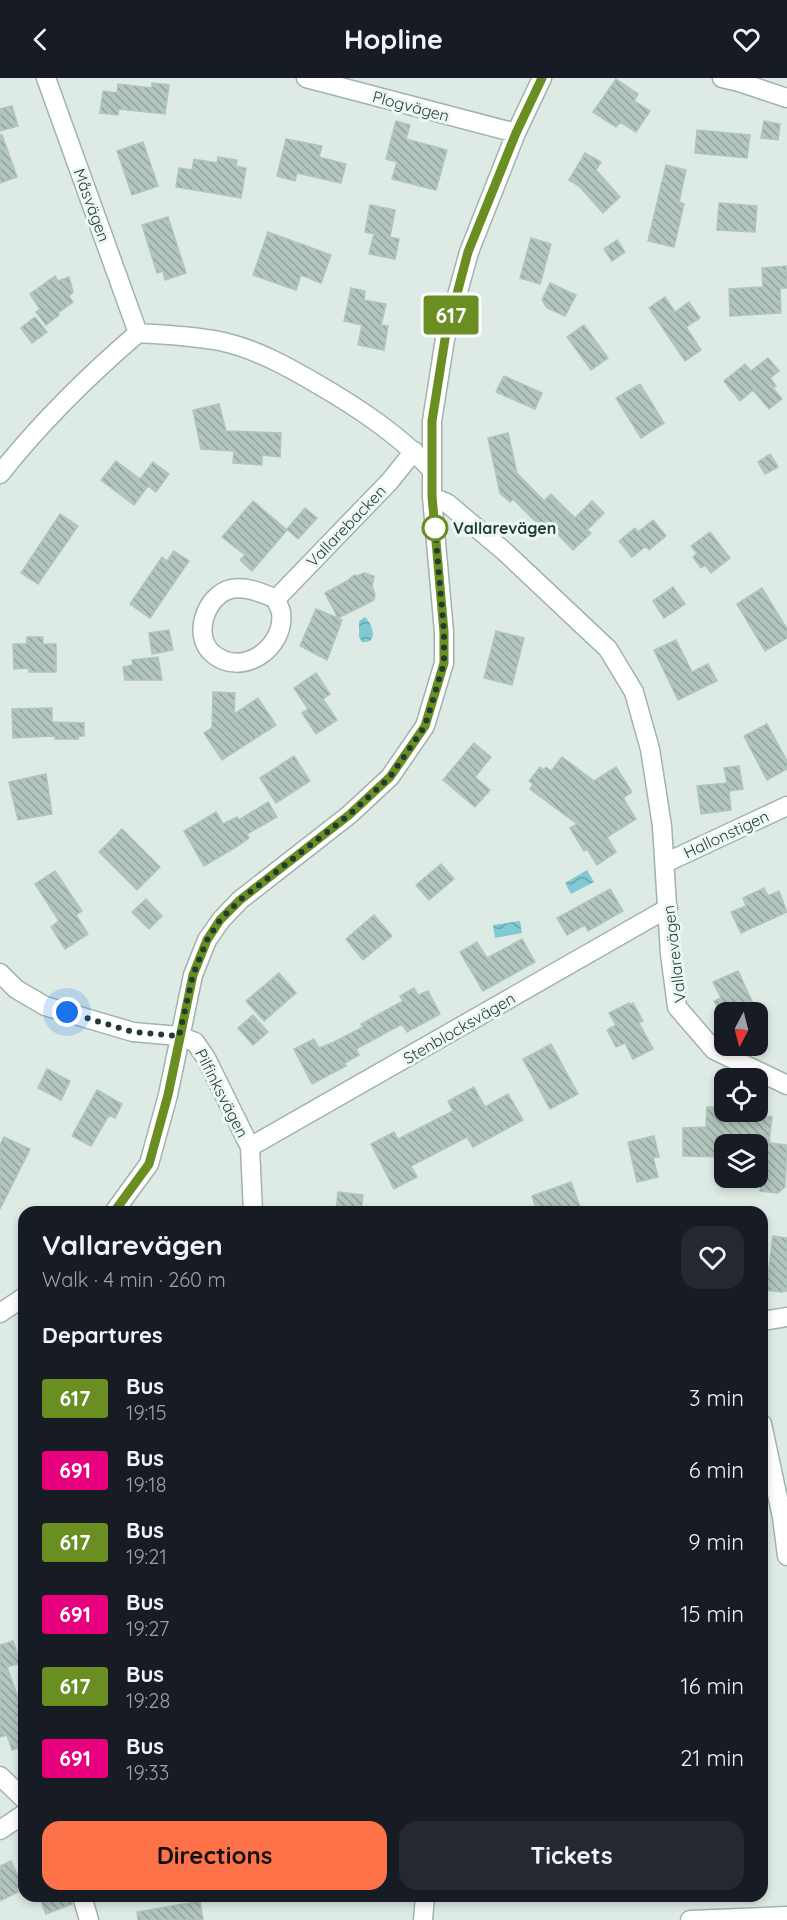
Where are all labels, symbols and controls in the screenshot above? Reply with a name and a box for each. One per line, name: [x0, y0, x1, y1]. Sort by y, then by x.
text: Hopline: [344, 22, 443, 56]
icon: back: [24, 23, 57, 56]
icon: heart: [730, 23, 763, 56]
street label: Plogvägen: [370, 86, 452, 126]
street label: Måsvägen: [70, 166, 114, 244]
line badge: 617: [416, 296, 486, 334]
text: 617: [436, 302, 466, 328]
street label: Vallarebacken: [302, 481, 390, 571]
marker: Vallarevägen: [422, 515, 448, 541]
place label: Vallarevägen: [453, 518, 556, 538]
street label: Hallonstigen: [680, 806, 772, 862]
street label: Vallarevägen: [658, 904, 690, 1004]
street label: Stenblocksvägen: [400, 988, 518, 1068]
your location: [52, 997, 82, 1027]
north arrow: [714, 1002, 768, 1056]
map controls: [714, 1002, 768, 1188]
street label: Pilfinksvägen: [191, 1045, 253, 1141]
button: locate: [714, 1068, 768, 1122]
button: layers: [714, 1134, 768, 1188]
button: heart: [681, 1226, 744, 1289]
text: Vallarevägen: [42, 1227, 223, 1262]
text: Walk · 4 min · 260 m: [42, 1267, 226, 1292]
text: Departures: [42, 1321, 163, 1349]
text: Bus: [126, 1372, 164, 1400]
text: 3 min: [689, 1384, 744, 1412]
text: 617: [60, 1385, 90, 1411]
text: 19:15: [126, 1400, 167, 1425]
text: Bus: [126, 1444, 164, 1472]
text: 6 min: [689, 1456, 744, 1484]
text: 691: [59, 1457, 91, 1483]
text: 19:18: [126, 1472, 167, 1497]
text: Bus: [126, 1516, 164, 1544]
text: 9 min: [688, 1528, 744, 1556]
text: 617: [60, 1529, 90, 1555]
text: 19:21: [126, 1544, 167, 1569]
text: Bus: [126, 1588, 164, 1616]
text: 15 min: [680, 1600, 744, 1628]
text: 691: [59, 1601, 91, 1627]
text: 19:27: [126, 1616, 169, 1641]
text: Bus: [126, 1660, 164, 1688]
text: 16 min: [681, 1672, 744, 1700]
text: 617: [60, 1673, 90, 1699]
text: 19:28: [126, 1688, 170, 1713]
text: Bus: [126, 1732, 164, 1760]
text: 21 min: [680, 1744, 744, 1772]
text: 691: [59, 1745, 91, 1771]
text: 19:33: [126, 1760, 169, 1785]
button: Directions: [42, 1821, 387, 1890]
button: Tickets: [399, 1821, 744, 1890]

